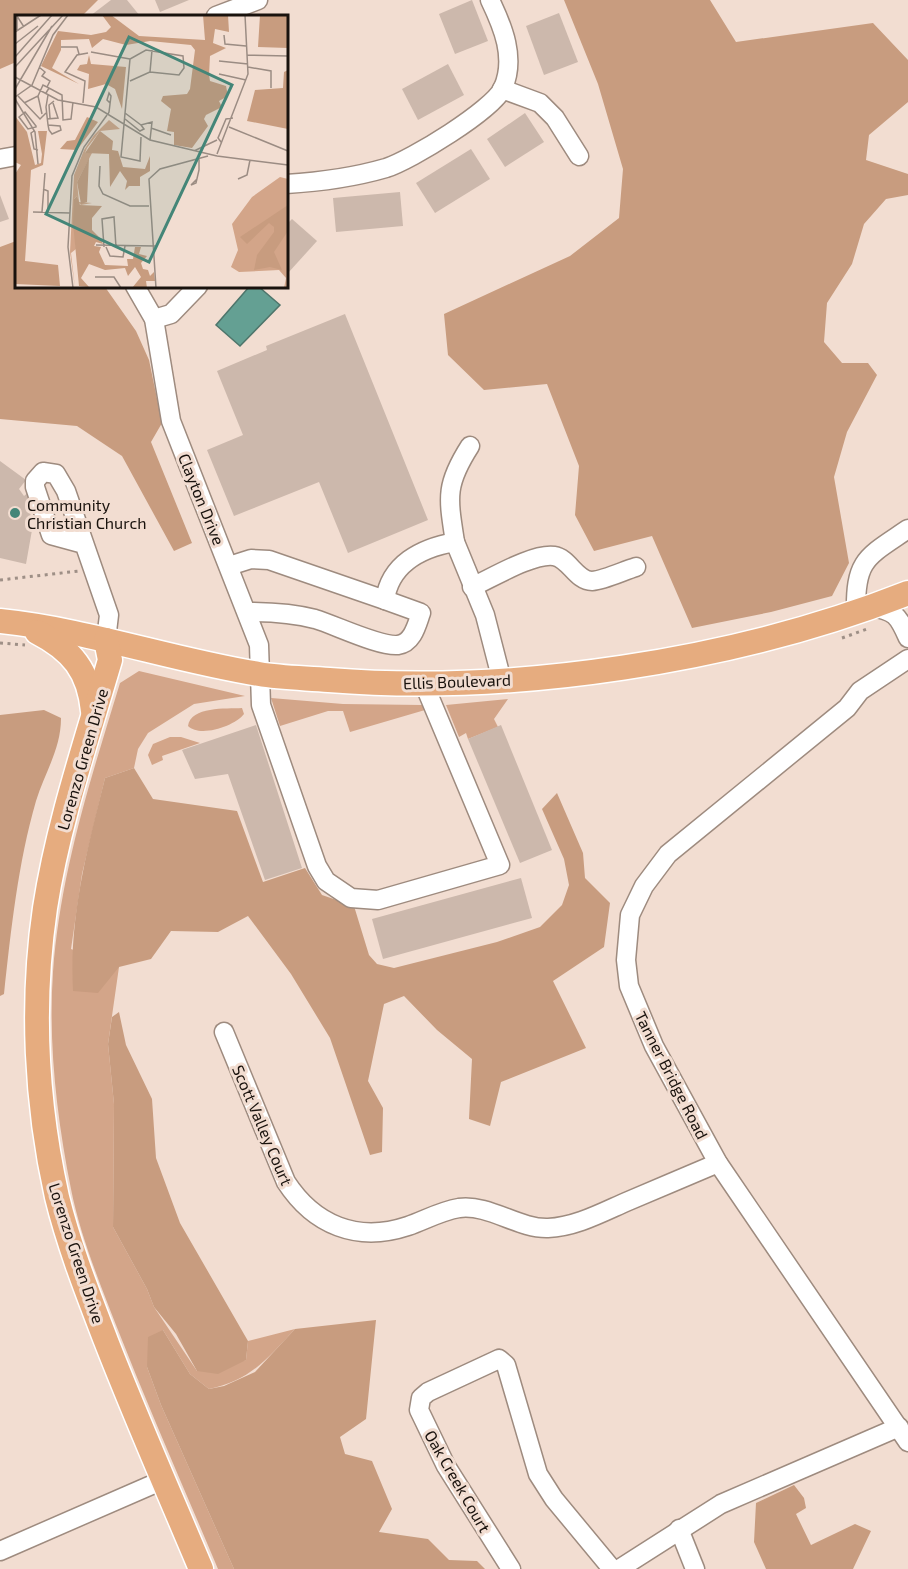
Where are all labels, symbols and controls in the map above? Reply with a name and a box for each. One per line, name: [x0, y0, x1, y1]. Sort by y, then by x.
inset map: [15, 15, 288, 288]
street label: Clayton Drive: [175, 450, 229, 548]
place label: Community Christian Church: [27, 495, 147, 532]
marker: Community Christian Church: [8, 506, 22, 520]
street label: Ellis Boulevard: [403, 670, 511, 692]
street label: Lorenzo Green Drive: [53, 686, 111, 832]
street label: Tanner Bridge Road: [632, 1008, 712, 1142]
street label: Scott Valley Court: [229, 1062, 297, 1188]
street label: Lorenzo Green Drive: [45, 1180, 109, 1326]
street label: Oak Creek Court: [421, 1426, 495, 1536]

